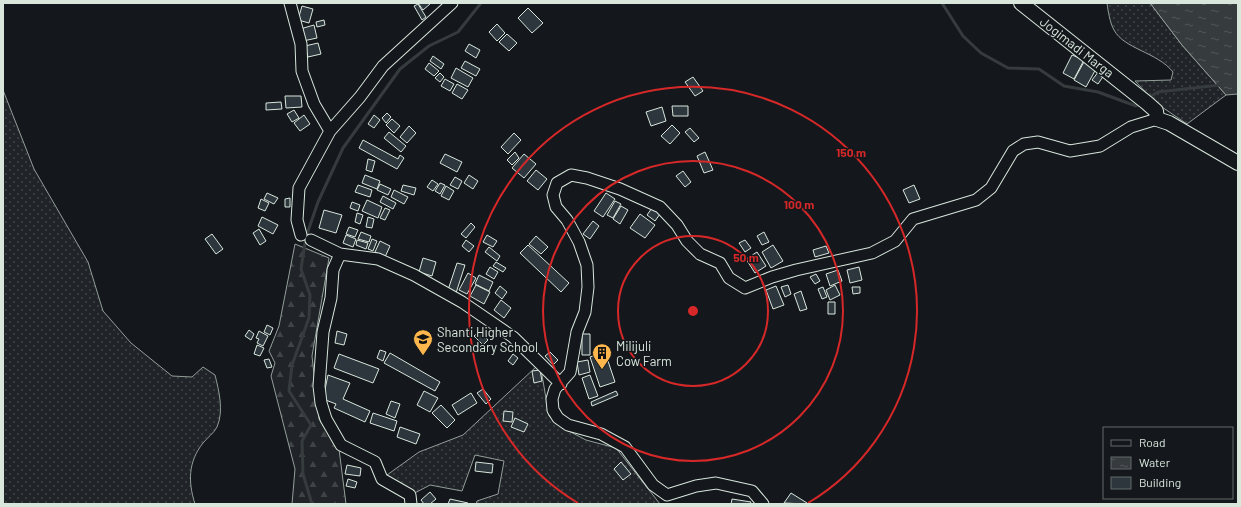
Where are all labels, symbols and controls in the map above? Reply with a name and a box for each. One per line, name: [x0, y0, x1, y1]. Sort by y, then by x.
street label: Jogimadi Marga: [1037, 13, 1117, 81]
text: 150 m: [836, 145, 866, 159]
text: 100 m: [784, 197, 814, 211]
text: 50 m: [733, 250, 759, 264]
centre of rings: [686, 304, 700, 318]
place label: Shanti Higher Secondary School: [437, 324, 538, 355]
school or university icon: Shanti Higher Secondary School: [412, 328, 434, 356]
place label: Milijuli Cow Farm: [616, 338, 672, 369]
building icon: Milijuli Cow Farm: [591, 342, 613, 370]
legend: [1103, 427, 1233, 499]
text: Road: [1139, 435, 1166, 449]
text: Water: [1139, 455, 1171, 469]
text: Building: [1139, 475, 1181, 489]

